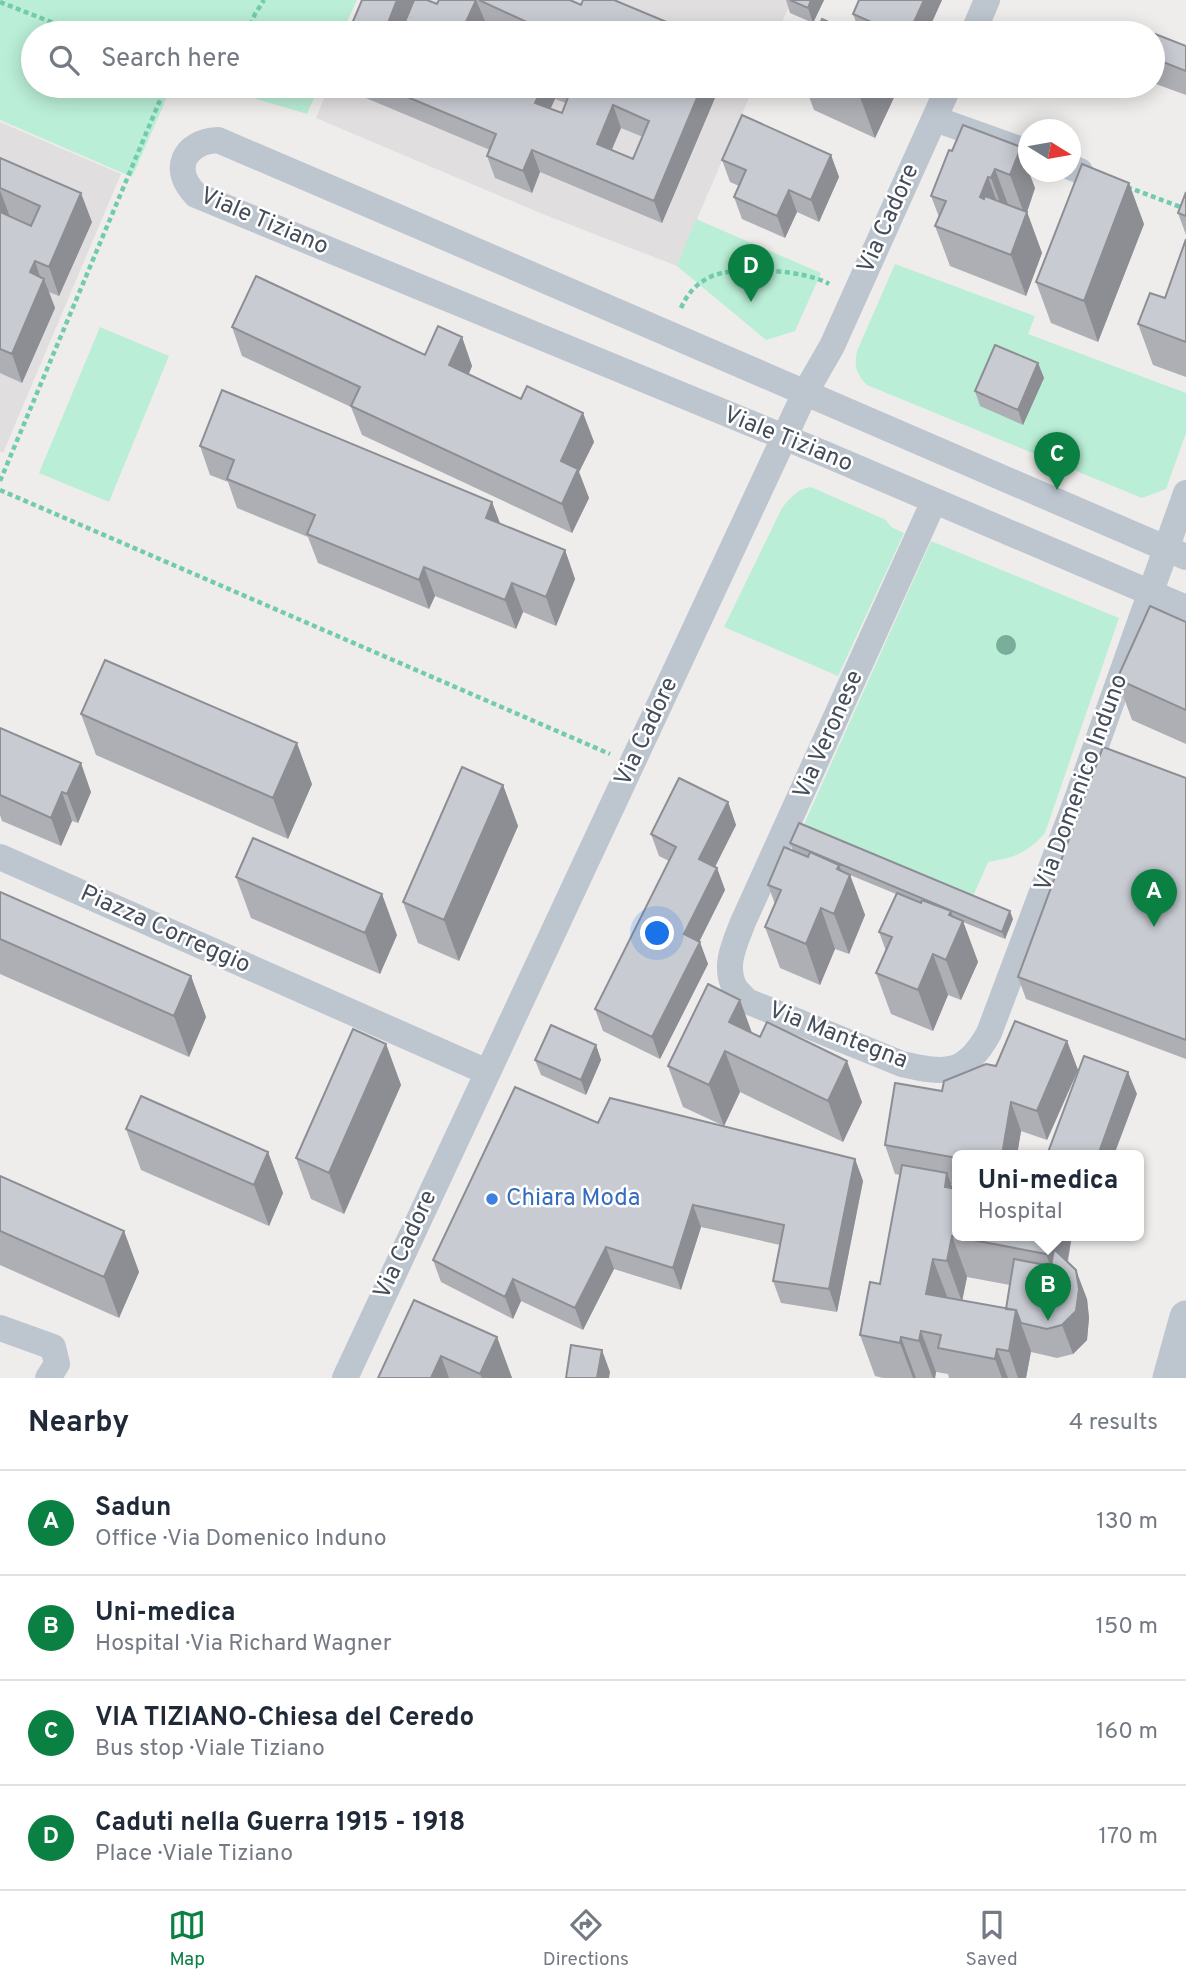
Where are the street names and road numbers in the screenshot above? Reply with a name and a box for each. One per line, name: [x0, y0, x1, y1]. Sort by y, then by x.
street label: Via Cadore: [852, 159, 926, 279]
street label: Viale Tiziano: [195, 181, 333, 263]
street label: Viale Tiziano: [719, 400, 857, 480]
street label: Via Veronese: [787, 666, 871, 804]
street label: Via Domenico Induno: [1029, 670, 1135, 896]
street label: Via Cadore: [609, 673, 685, 791]
street label: Piazza Correggio: [75, 879, 255, 981]
street label: Via Mantegna: [764, 996, 912, 1076]
street label: Via Cadore: [368, 1186, 444, 1304]

